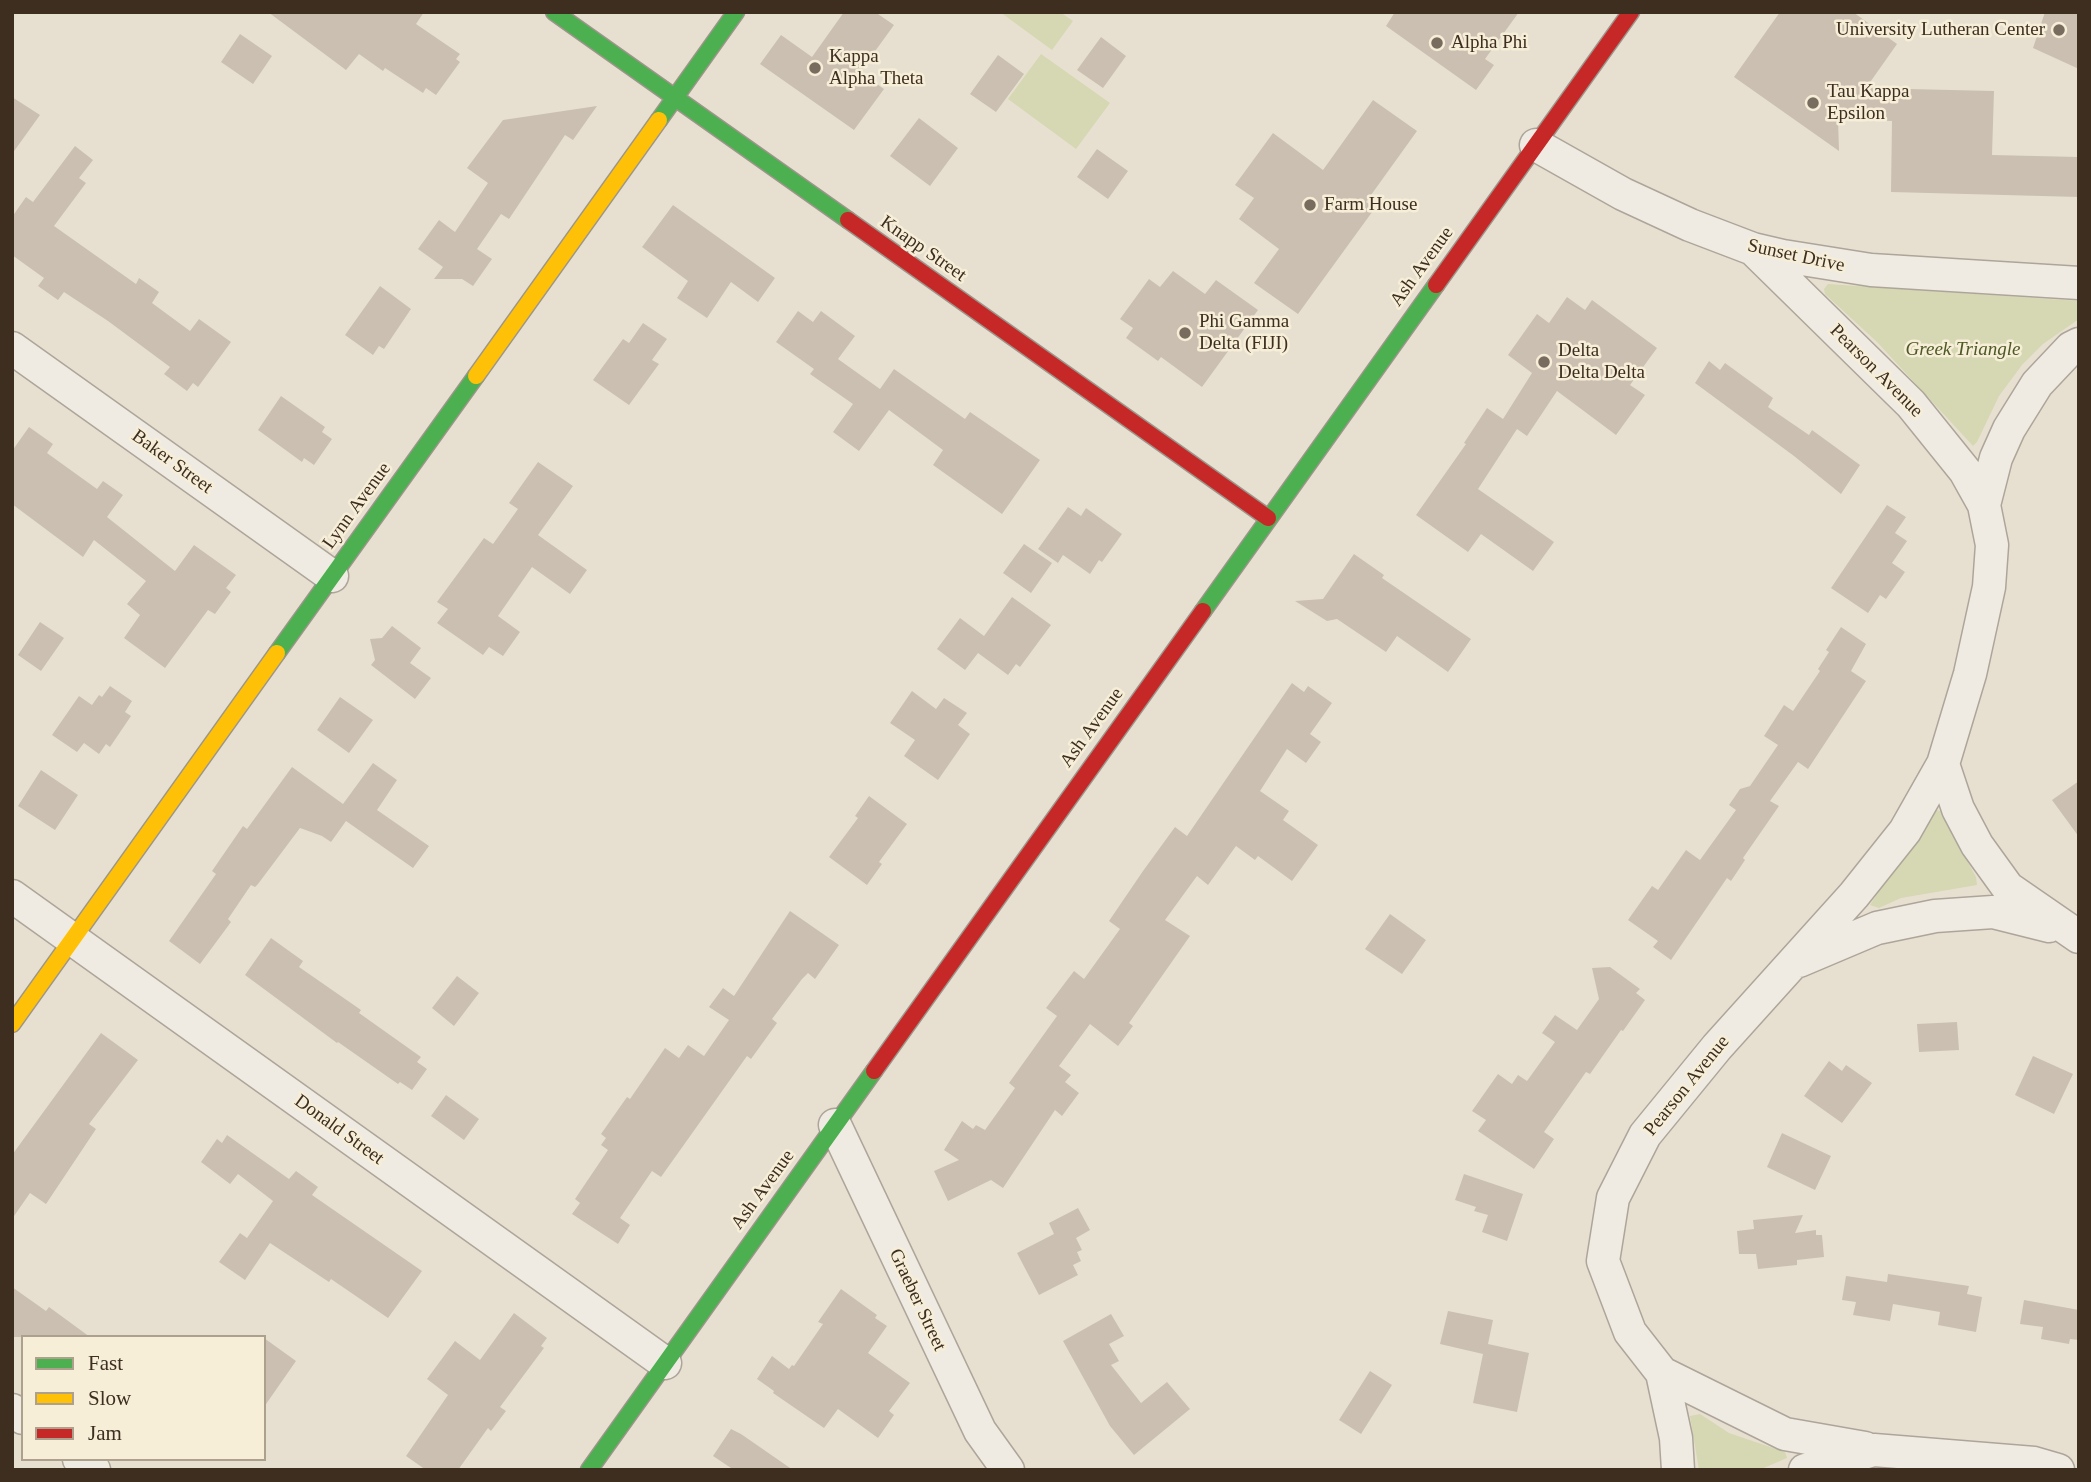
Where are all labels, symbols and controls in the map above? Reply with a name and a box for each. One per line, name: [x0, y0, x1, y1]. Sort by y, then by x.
place label: University Lutheran Center: [1836, 19, 2045, 41]
marker: University Lutheran Center: [2051, 22, 2067, 38]
place label: Alpha Phi: [1451, 32, 1528, 54]
marker: Alpha Phi: [1429, 35, 1445, 51]
place label: Kappa Alpha Theta: [829, 46, 923, 90]
marker: Kappa Alpha Theta: [807, 60, 823, 76]
place label: Tau Kappa Epsilon: [1827, 81, 1910, 125]
marker: Tau Kappa Epsilon: [1805, 95, 1821, 111]
place label: Farm House: [1324, 194, 1417, 216]
marker: Farm House: [1302, 197, 1318, 213]
street label: Knapp Street: [876, 211, 970, 287]
street label: Ash Avenue: [1385, 223, 1459, 311]
street label: Sunset Drive: [1745, 235, 1847, 277]
place label: Phi Gamma Delta (FIJI): [1199, 311, 1289, 355]
street label: Pearson Avenue: [1825, 320, 1927, 422]
marker: Phi Gamma Delta (FIJI): [1177, 325, 1193, 341]
park label: Greek Triangle: [1906, 339, 2020, 361]
place label: Delta Delta Delta: [1558, 340, 1645, 384]
marker: Delta Delta Delta: [1536, 354, 1552, 370]
street label: Baker Street: [127, 425, 217, 499]
street label: Lynn Avenue: [318, 458, 396, 554]
street label: Ash Avenue: [1055, 684, 1129, 772]
street label: Pearson Avenue: [1640, 1031, 1734, 1141]
street label: Donald Street: [290, 1090, 388, 1170]
street label: Ash Avenue: [726, 1146, 800, 1234]
street label: Graeber Street: [883, 1245, 951, 1355]
legend: [21, 1335, 266, 1461]
text: Fast: [88, 1351, 123, 1375]
text: Slow: [88, 1386, 131, 1410]
text: Jam: [88, 1421, 122, 1445]

